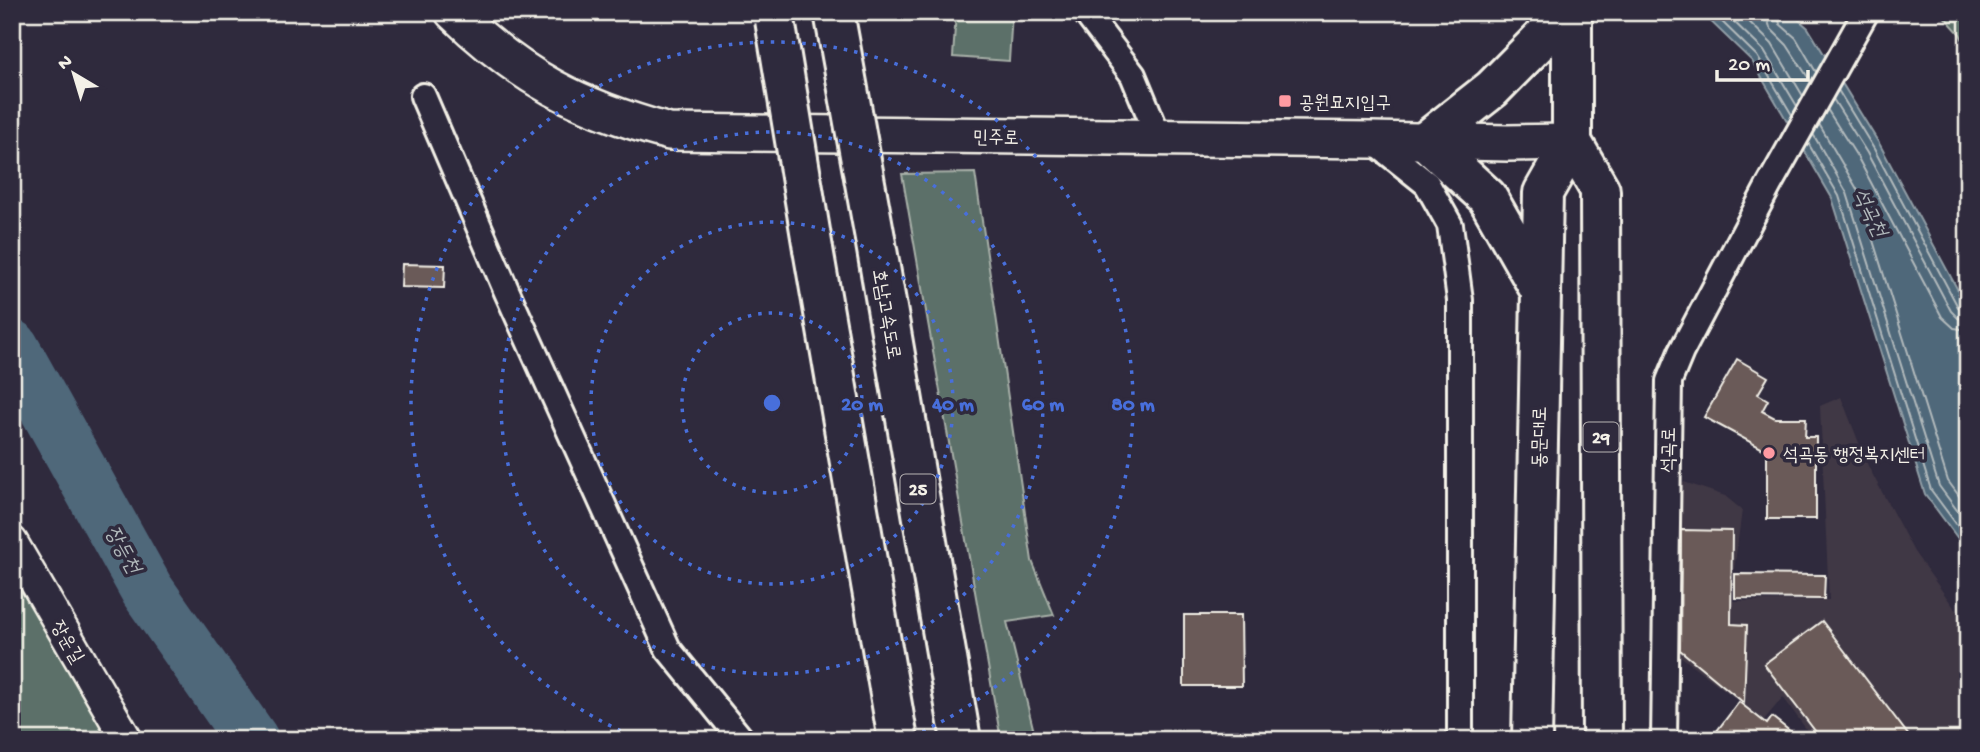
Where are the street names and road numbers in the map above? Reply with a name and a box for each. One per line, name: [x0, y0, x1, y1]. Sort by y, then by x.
street label: 민주로: [973, 128, 1019, 151]
street label: 호남고속도로: [865, 267, 904, 362]
street label: 동문대로: [1529, 406, 1554, 468]
road number: 29: [1584, 422, 1618, 452]
street label: 석곡로: [1659, 427, 1682, 473]
road number: 25: [900, 475, 936, 504]
street label: 장운길: [45, 617, 87, 668]

